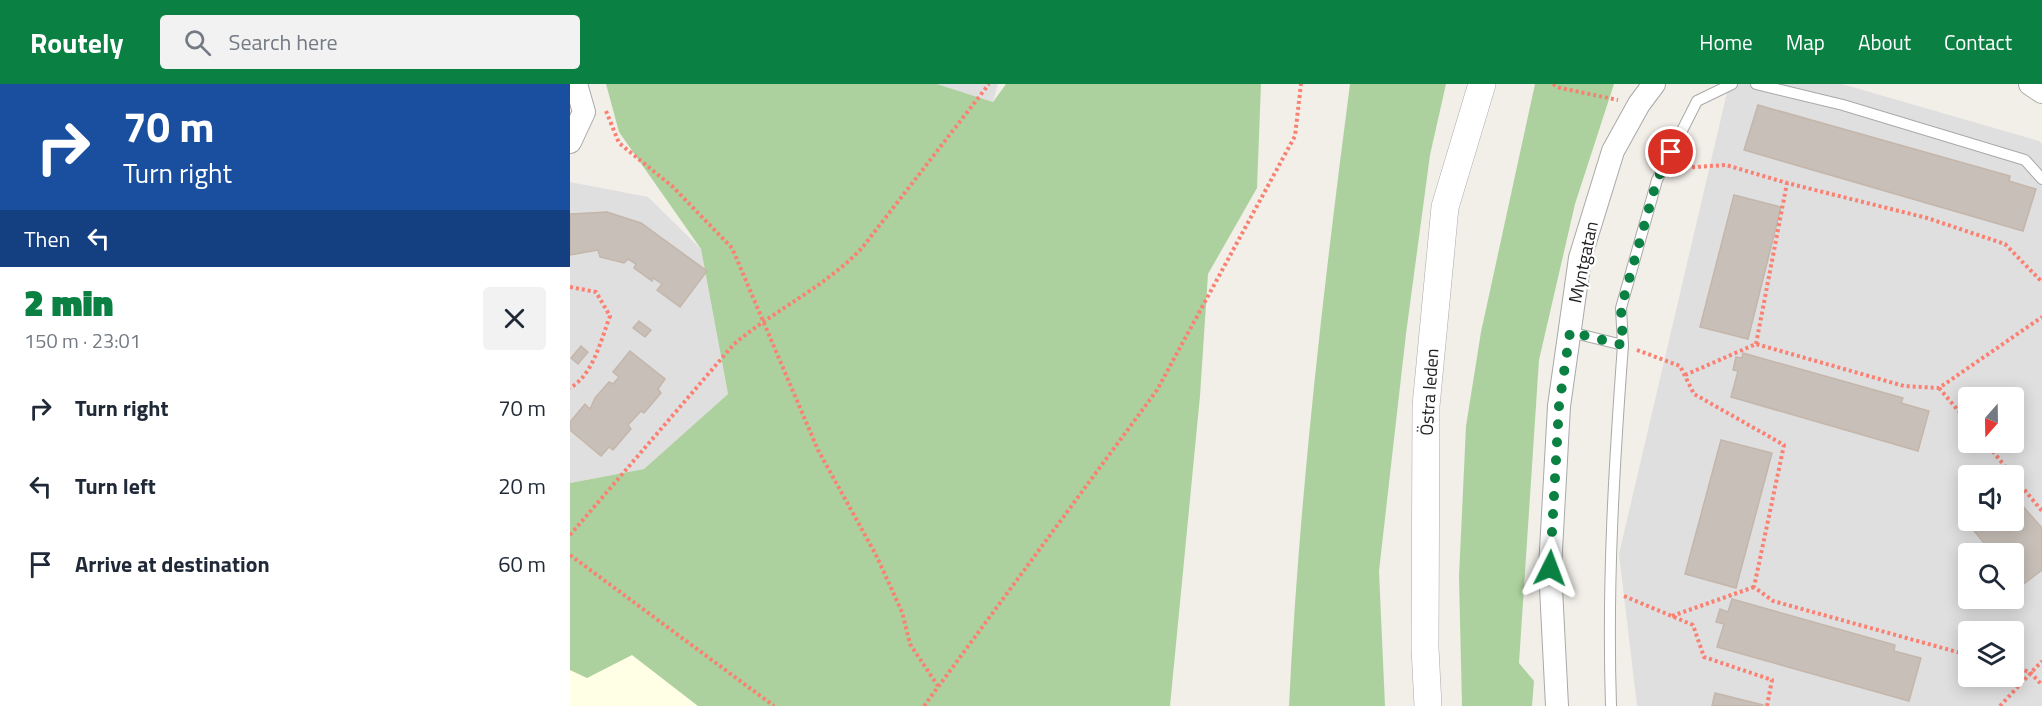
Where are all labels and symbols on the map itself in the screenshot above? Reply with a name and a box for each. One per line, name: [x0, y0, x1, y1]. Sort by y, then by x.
pin: [1645, 126, 1696, 177]
street label: Myntgatan: [1561, 219, 1605, 305]
street label: Östra leden: [1412, 348, 1446, 436]
north arrow: [1958, 387, 2024, 453]
position arrow: [1518, 536, 1582, 600]

